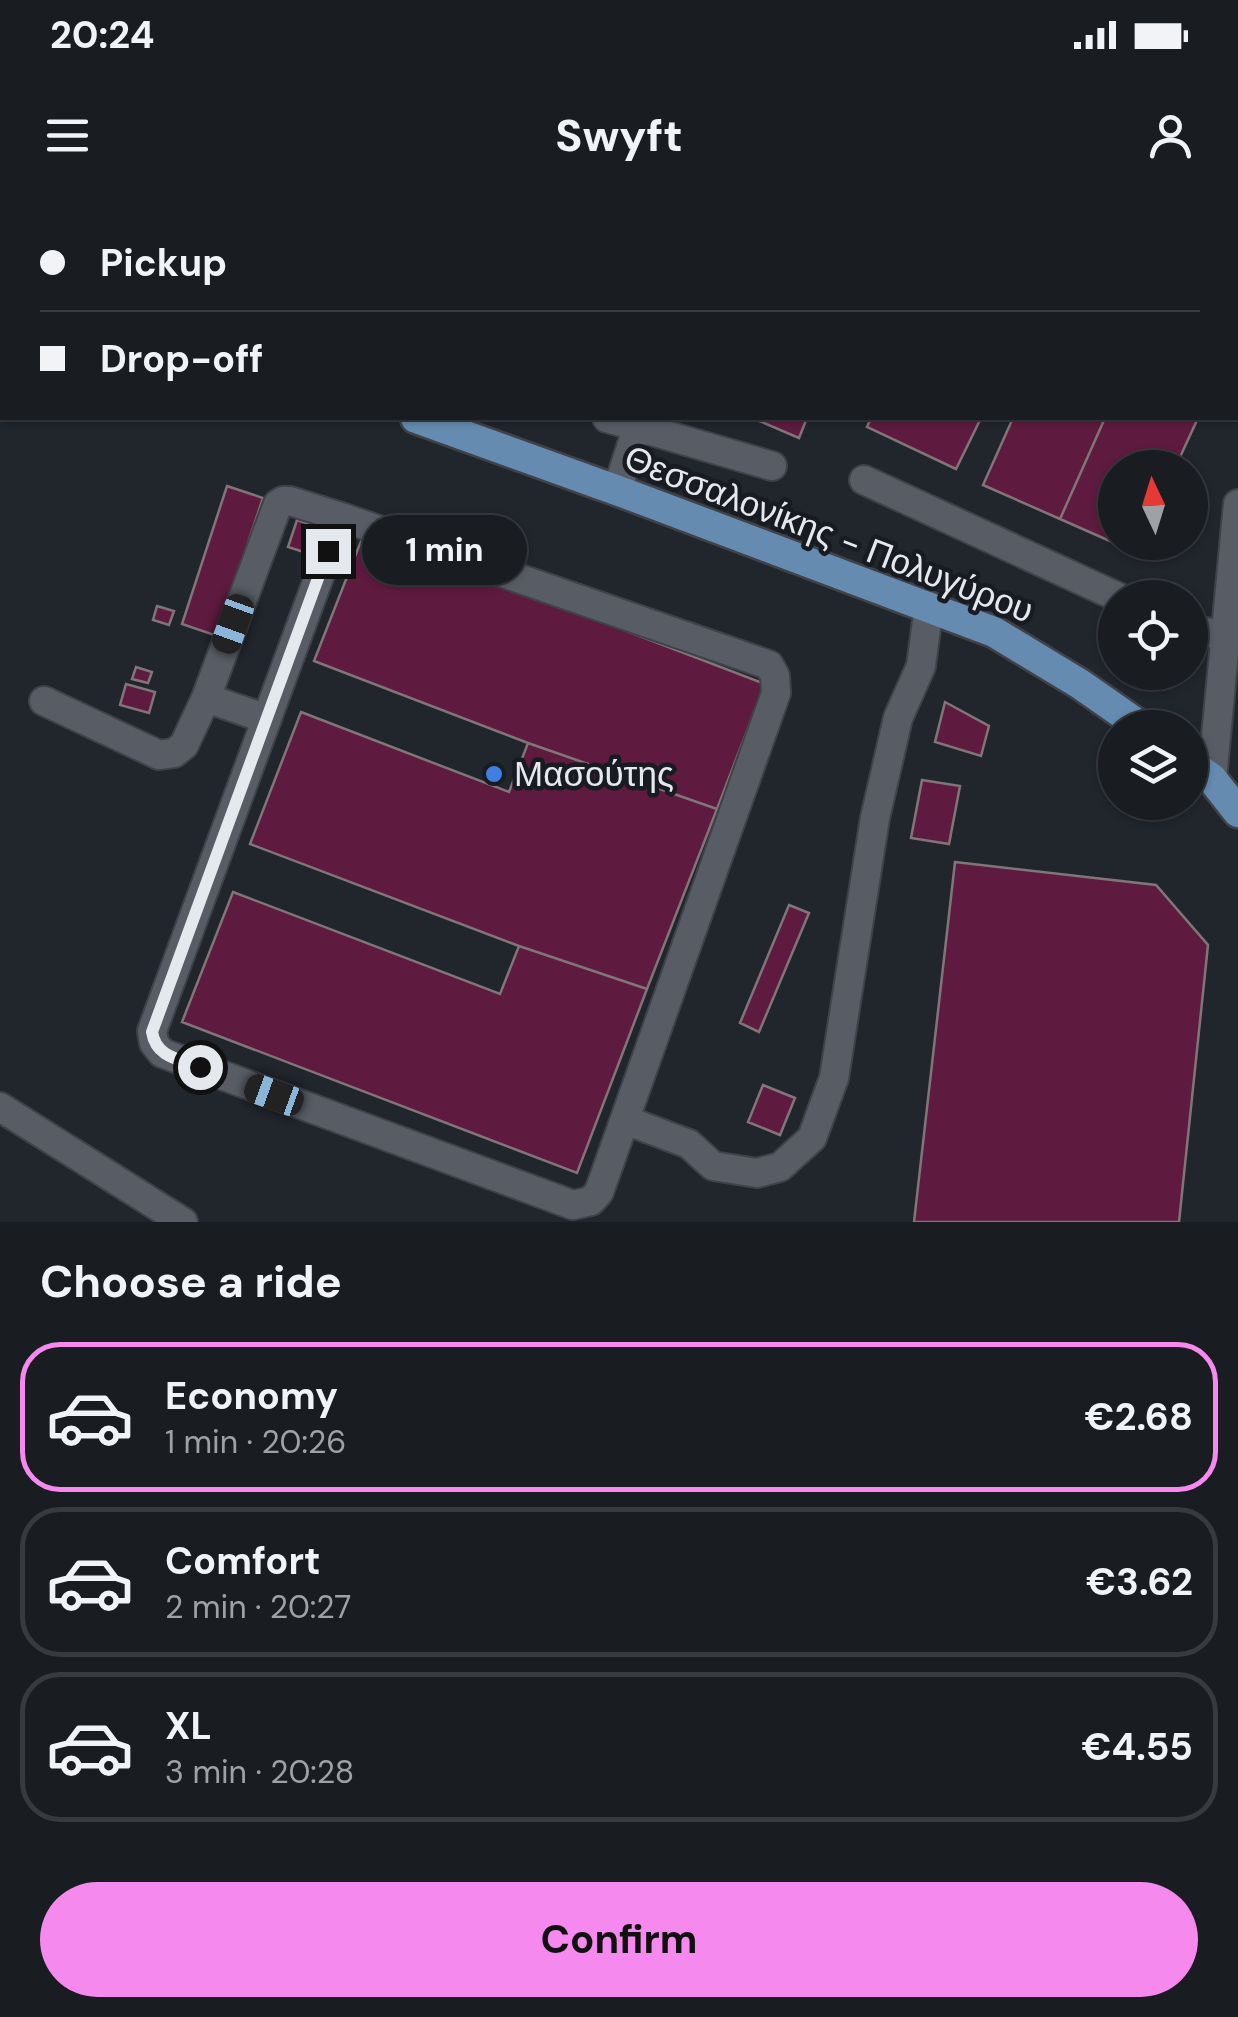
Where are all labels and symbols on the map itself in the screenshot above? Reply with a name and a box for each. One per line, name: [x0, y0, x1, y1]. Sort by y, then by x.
street label: Θεσσαλονίκης - Πολυγύρου: [618, 435, 1040, 633]
north arrow: [1098, 450, 1208, 560]
callout: 1 min: [363, 516, 528, 586]
route end: [306, 529, 351, 574]
car: [209, 591, 257, 657]
place label: Μασούτης: [514, 751, 674, 797]
marker: Μασούτης: [483, 763, 505, 785]
route start: [178, 1045, 223, 1090]
car: [241, 1071, 307, 1119]

